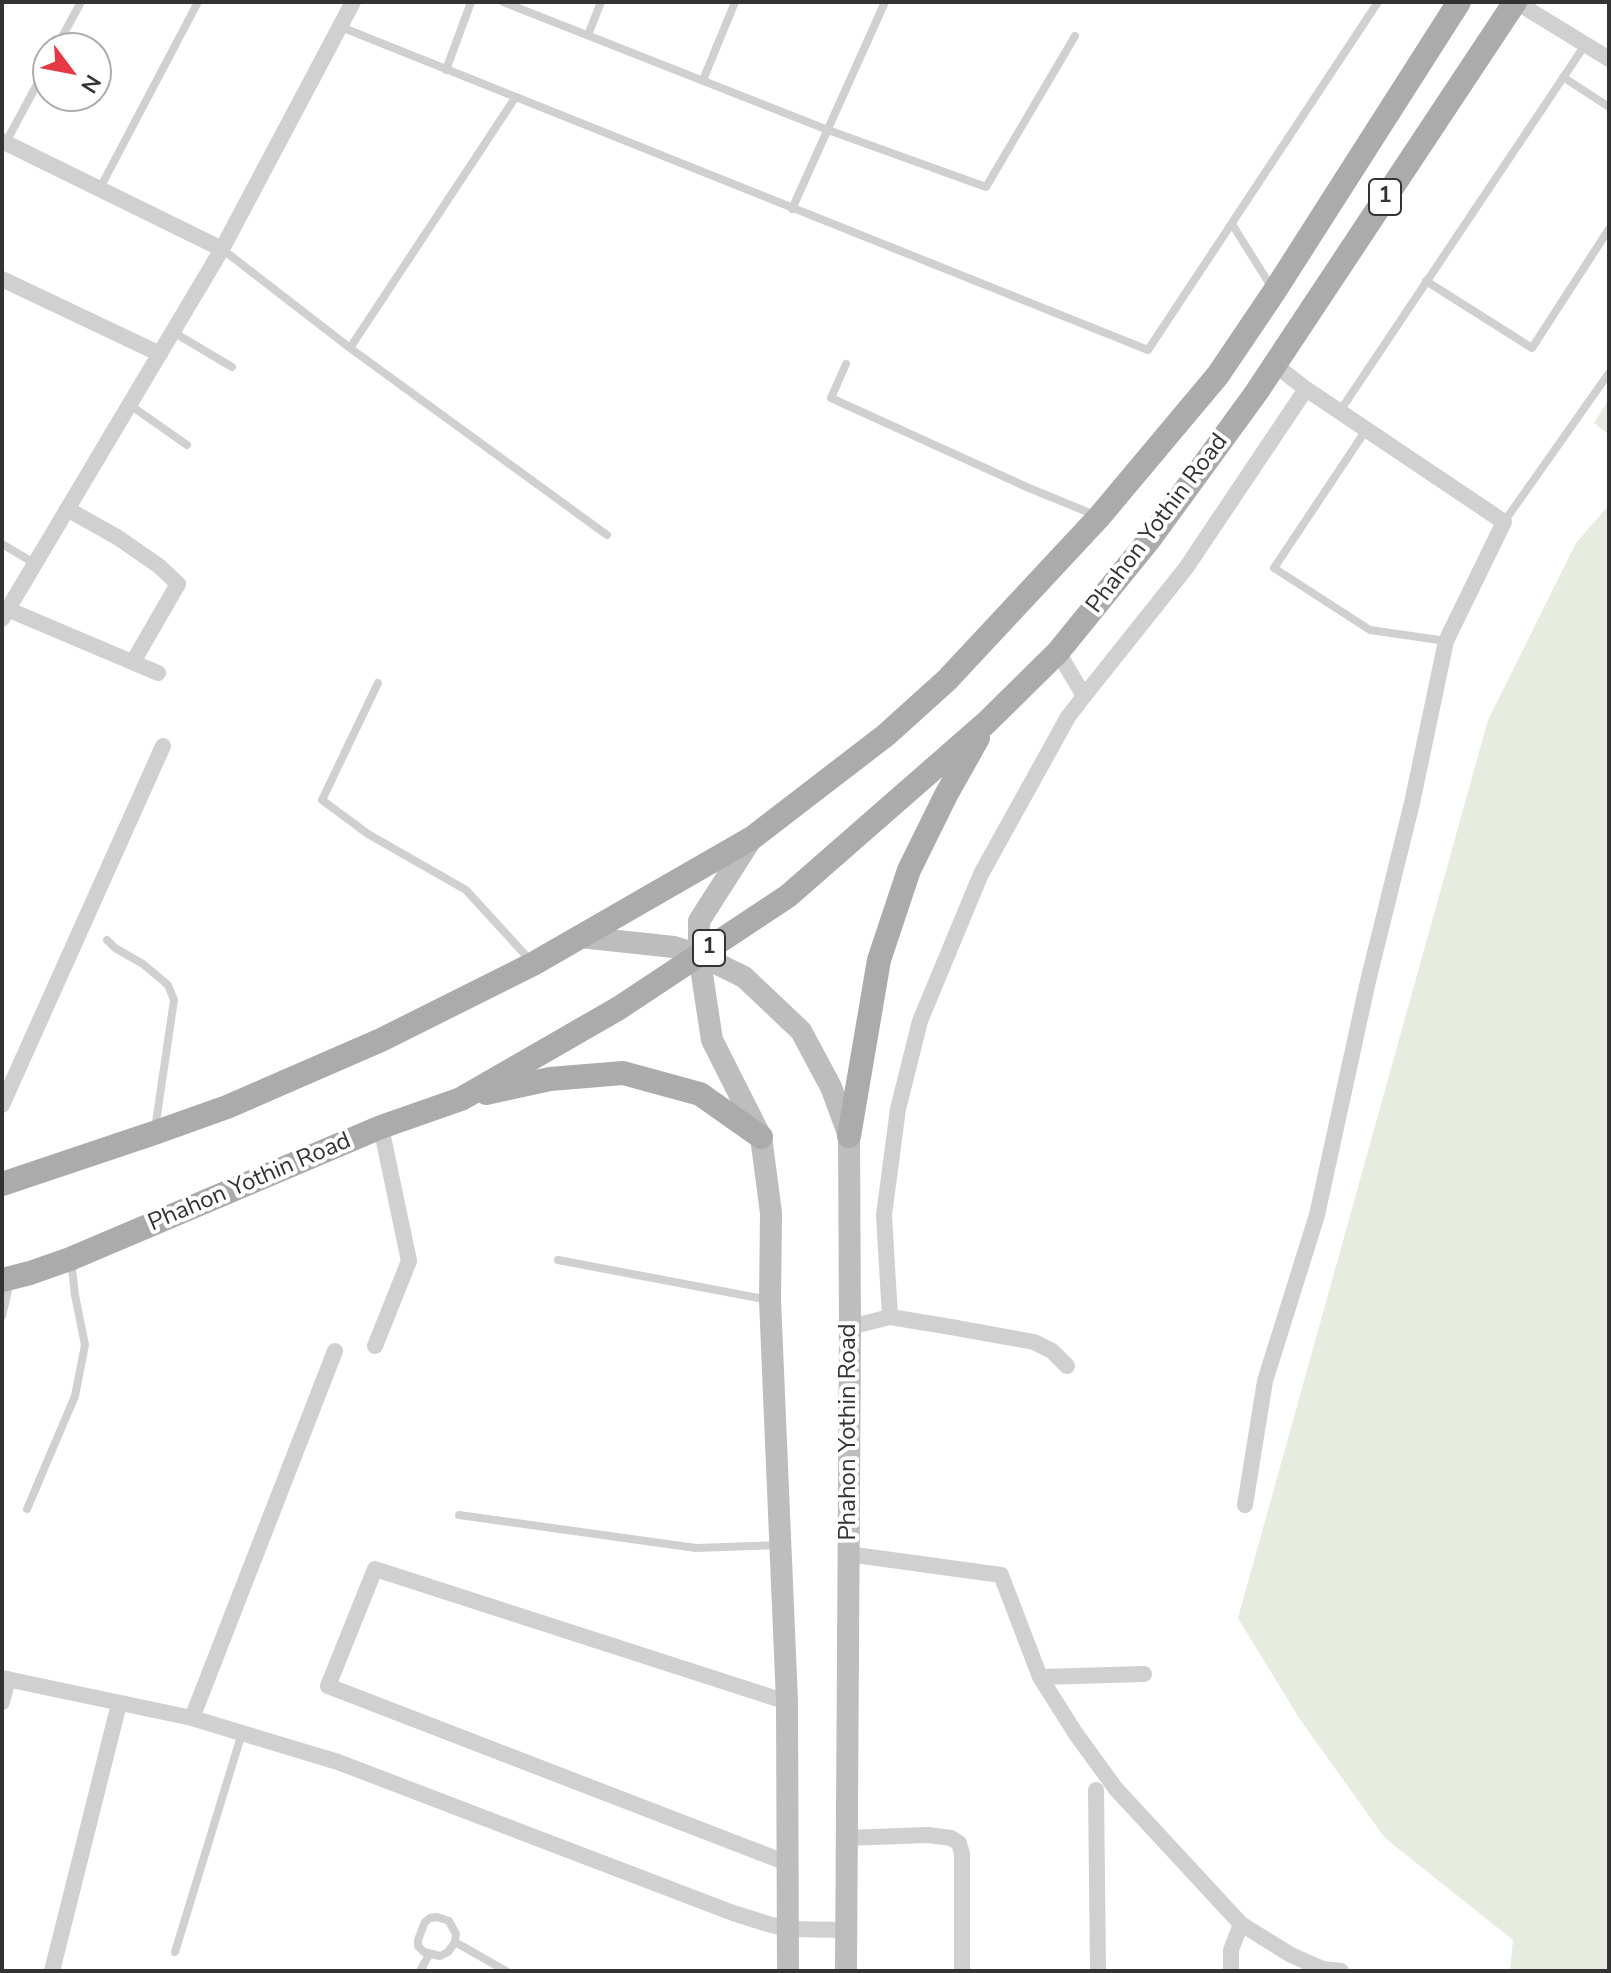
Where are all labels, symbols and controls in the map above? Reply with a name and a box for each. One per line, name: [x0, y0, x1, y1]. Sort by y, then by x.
north arrow: [32, 32, 112, 112]
text: N: [74, 69, 108, 99]
road number: 1: [1369, 179, 1401, 215]
street label: Phahon Yothin Road: [1081, 429, 1235, 619]
road number: 1: [693, 930, 725, 966]
street label: Phahon Yothin Road: [144, 1127, 356, 1239]
street label: Phahon Yothin Road: [835, 1323, 863, 1541]

